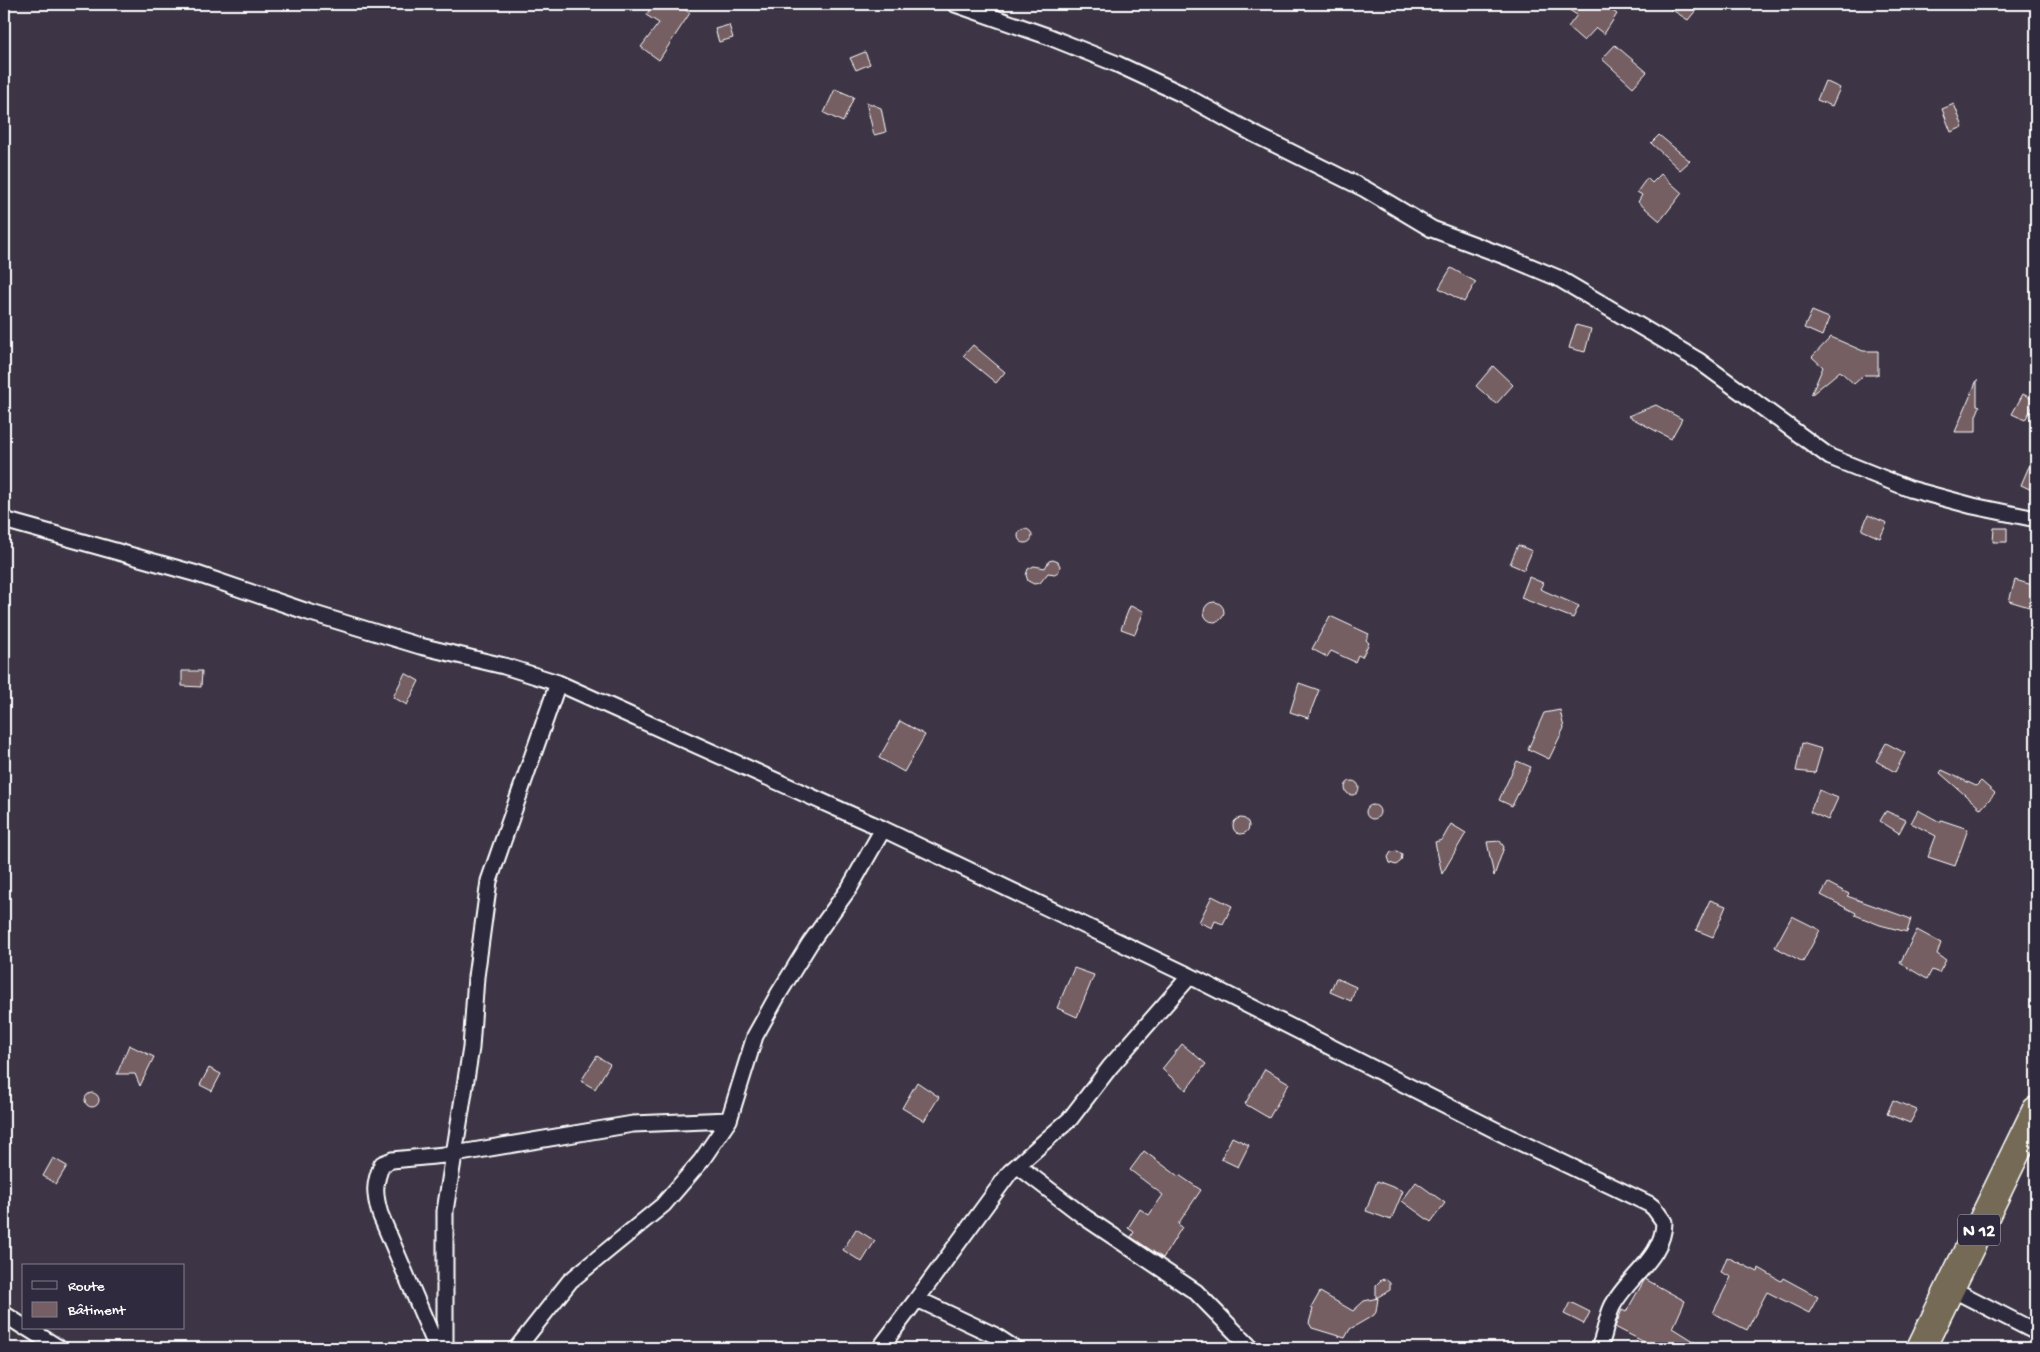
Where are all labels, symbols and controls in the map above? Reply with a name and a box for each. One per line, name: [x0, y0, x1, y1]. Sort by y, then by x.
road number: N 12: [1958, 1214, 2000, 1246]
legend: [22, 1264, 185, 1330]
text: Route: [68, 1278, 105, 1296]
text: Bâtiment: [67, 1302, 127, 1320]

